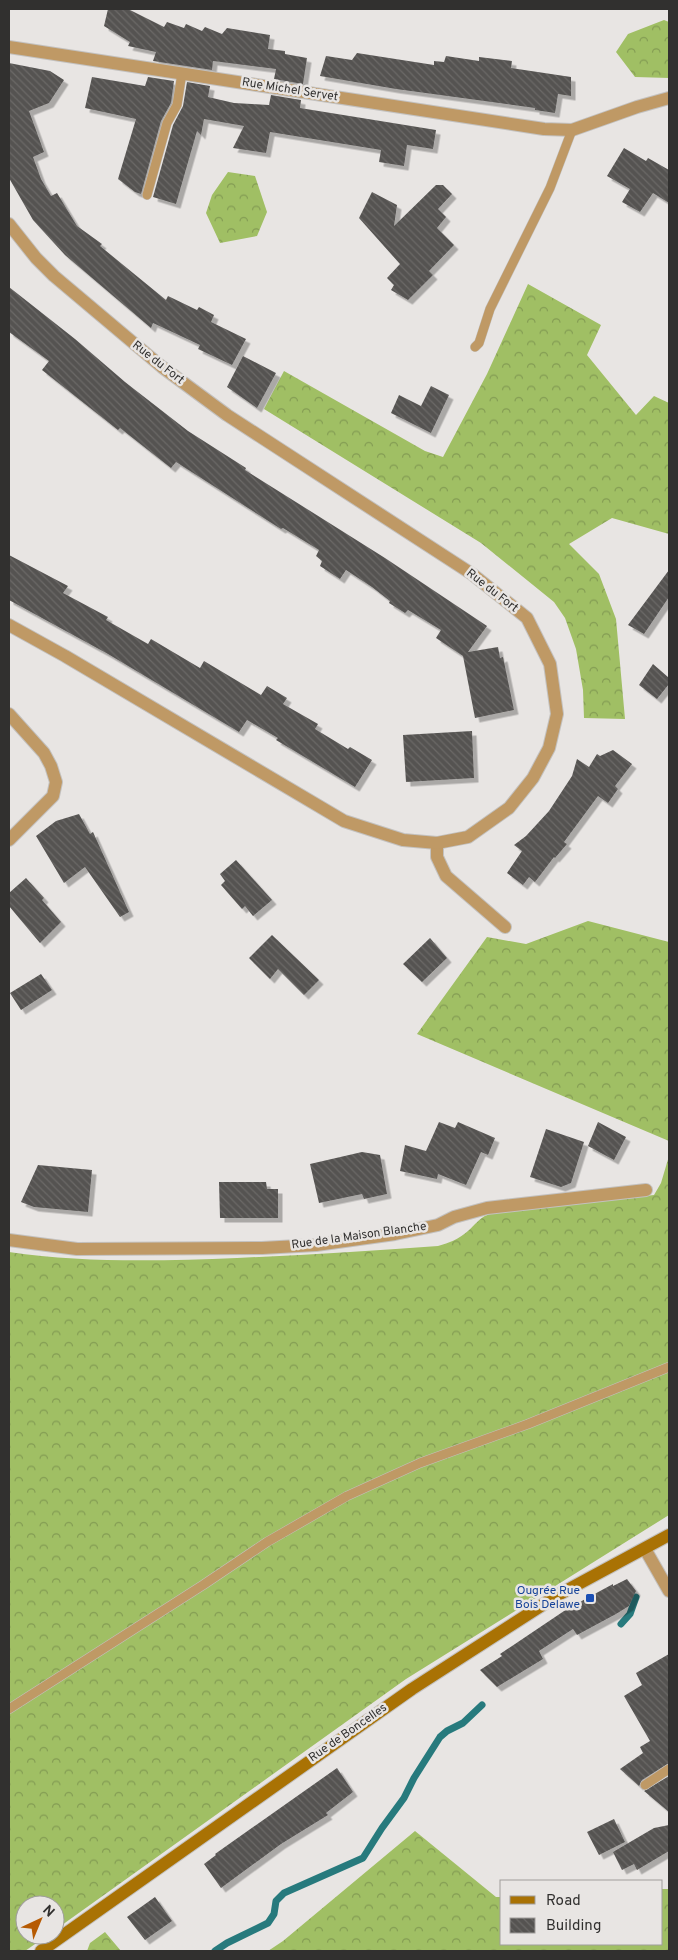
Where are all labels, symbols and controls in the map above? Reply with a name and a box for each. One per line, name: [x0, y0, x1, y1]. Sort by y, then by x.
street label: Rue Michel Servet: [241, 75, 339, 105]
street label: Rue du Fort: [129, 338, 187, 388]
street label: Rue du Fort: [463, 566, 521, 616]
street label: Rue de la Maison Blanche: [290, 1219, 428, 1253]
place label: Ougrée Rue Bois Delawe: [515, 1583, 580, 1613]
marker: Ougrée Rue Bois Delawe: [584, 1592, 596, 1604]
street label: Rue de Boncelles: [306, 1700, 390, 1766]
legend: [500, 1880, 663, 1945]
text: Road: [546, 1892, 581, 1911]
north arrow: [15, 1895, 65, 1945]
text: N: [38, 1902, 58, 1921]
text: Building: [546, 1917, 601, 1936]

